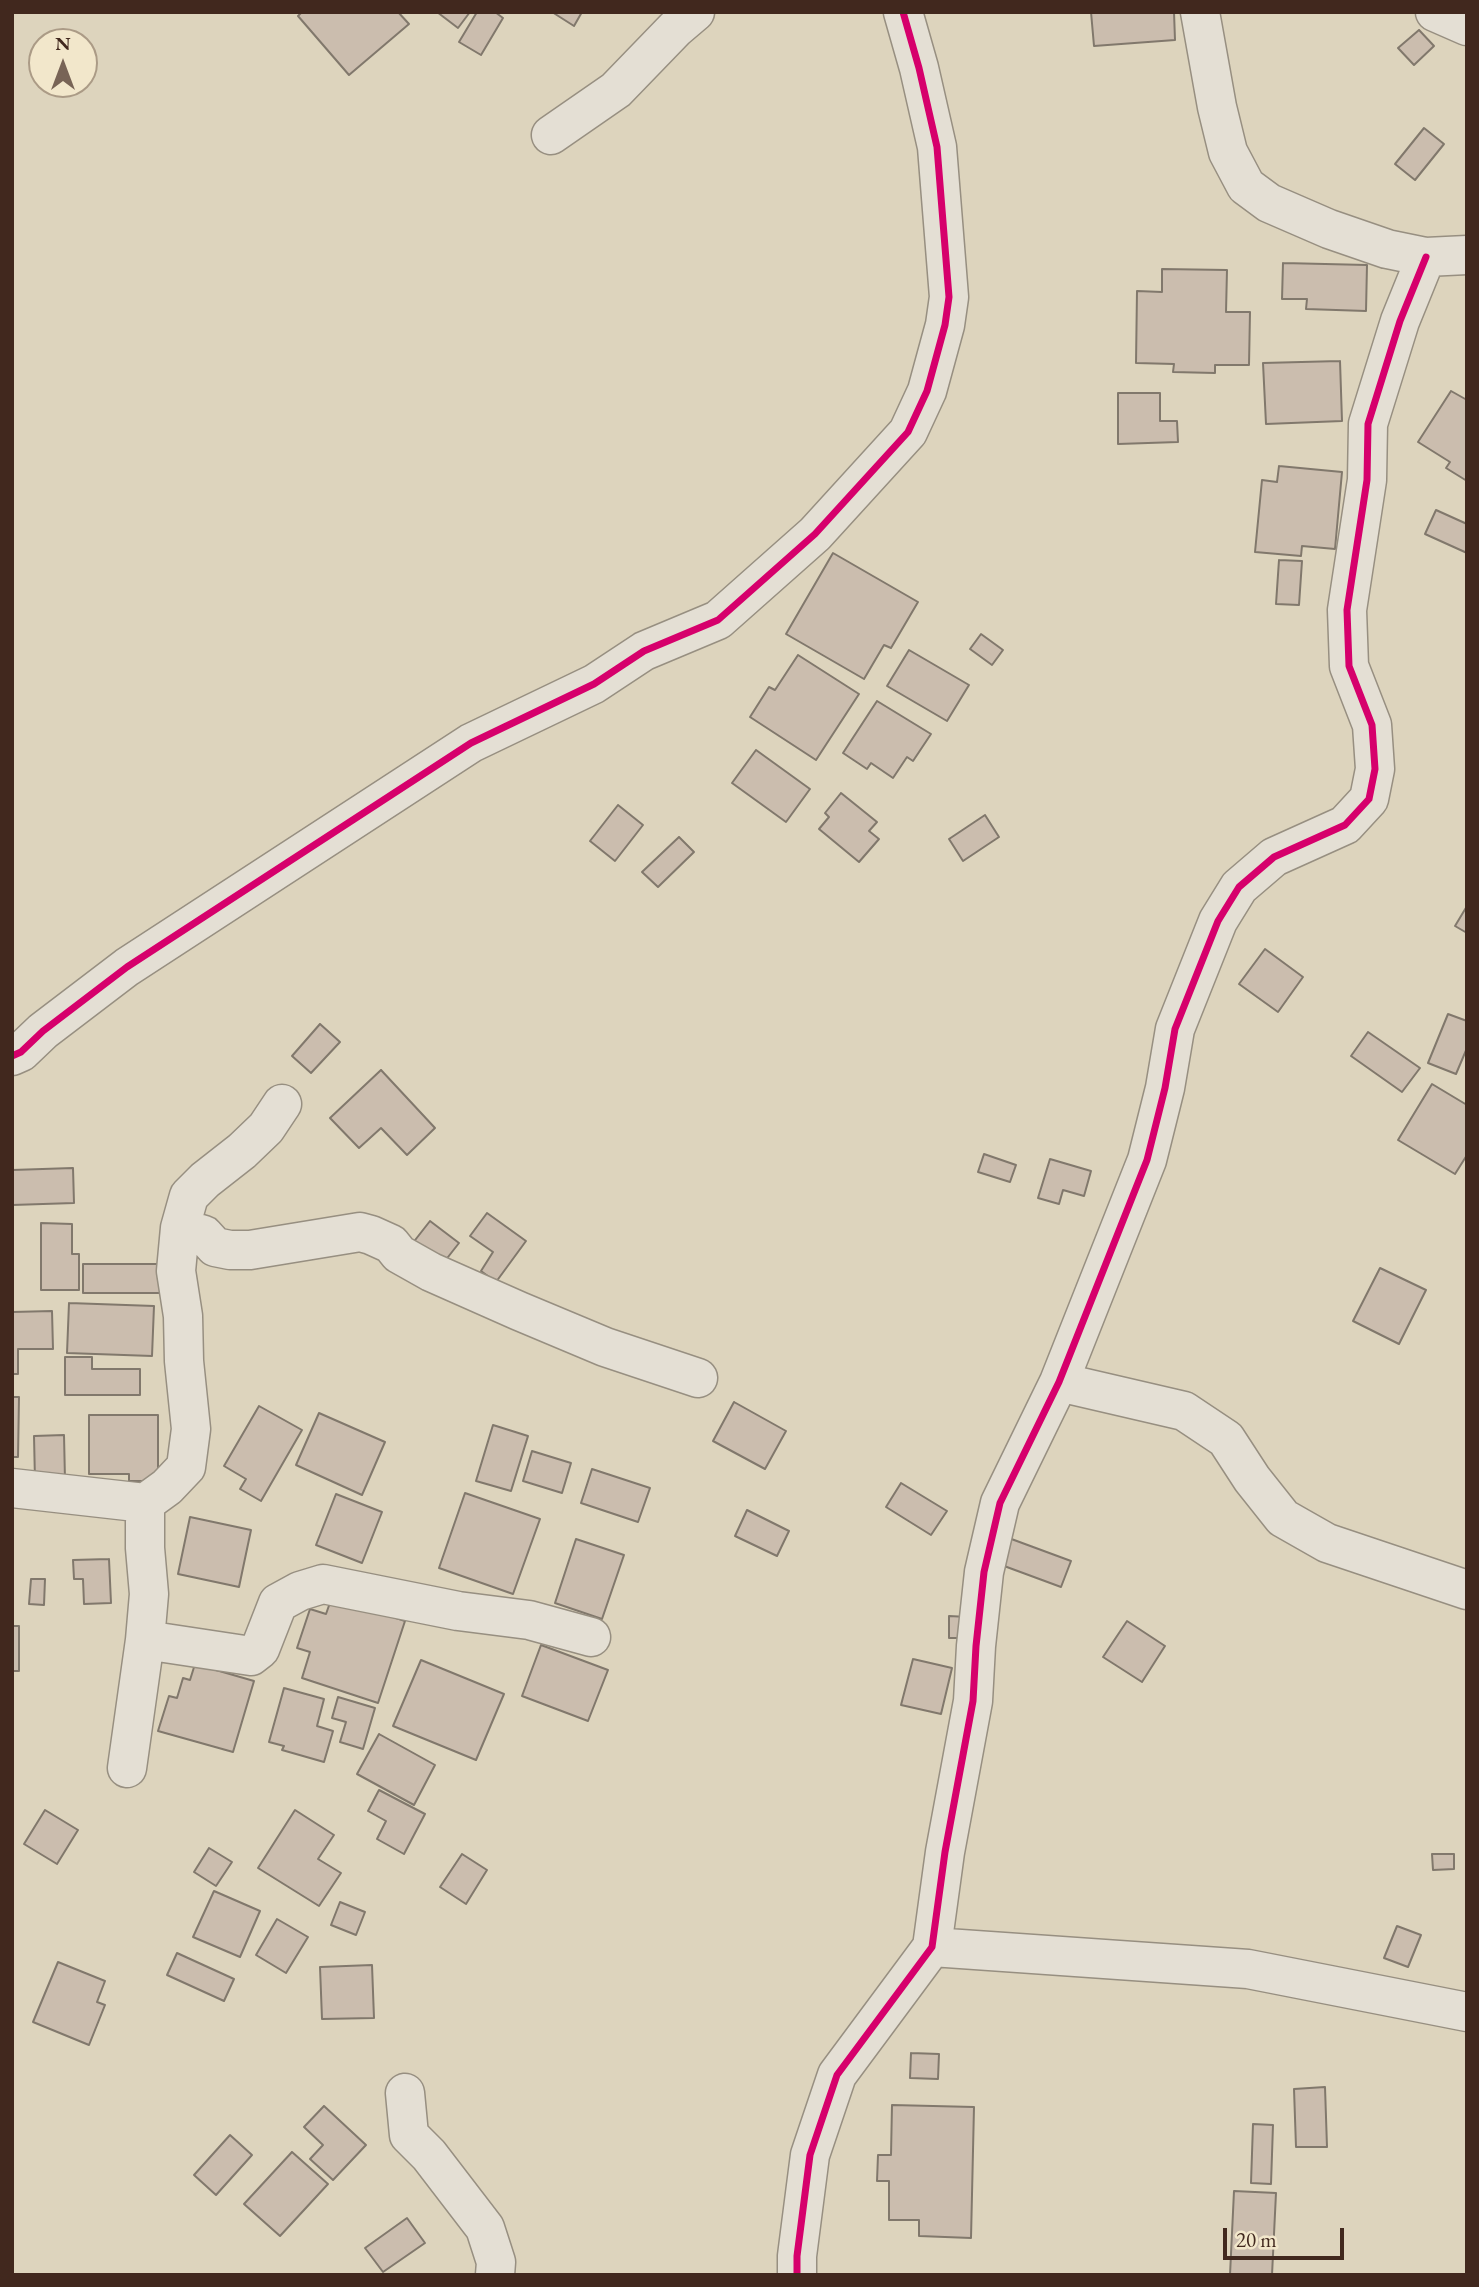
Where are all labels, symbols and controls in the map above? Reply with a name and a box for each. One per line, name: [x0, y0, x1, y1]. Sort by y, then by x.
north arrow: [28, 28, 98, 98]
text: N: [55, 31, 71, 56]
scale bar: [1227, 2214, 1348, 2258]
text: 20 m: [1236, 2226, 1277, 2253]

